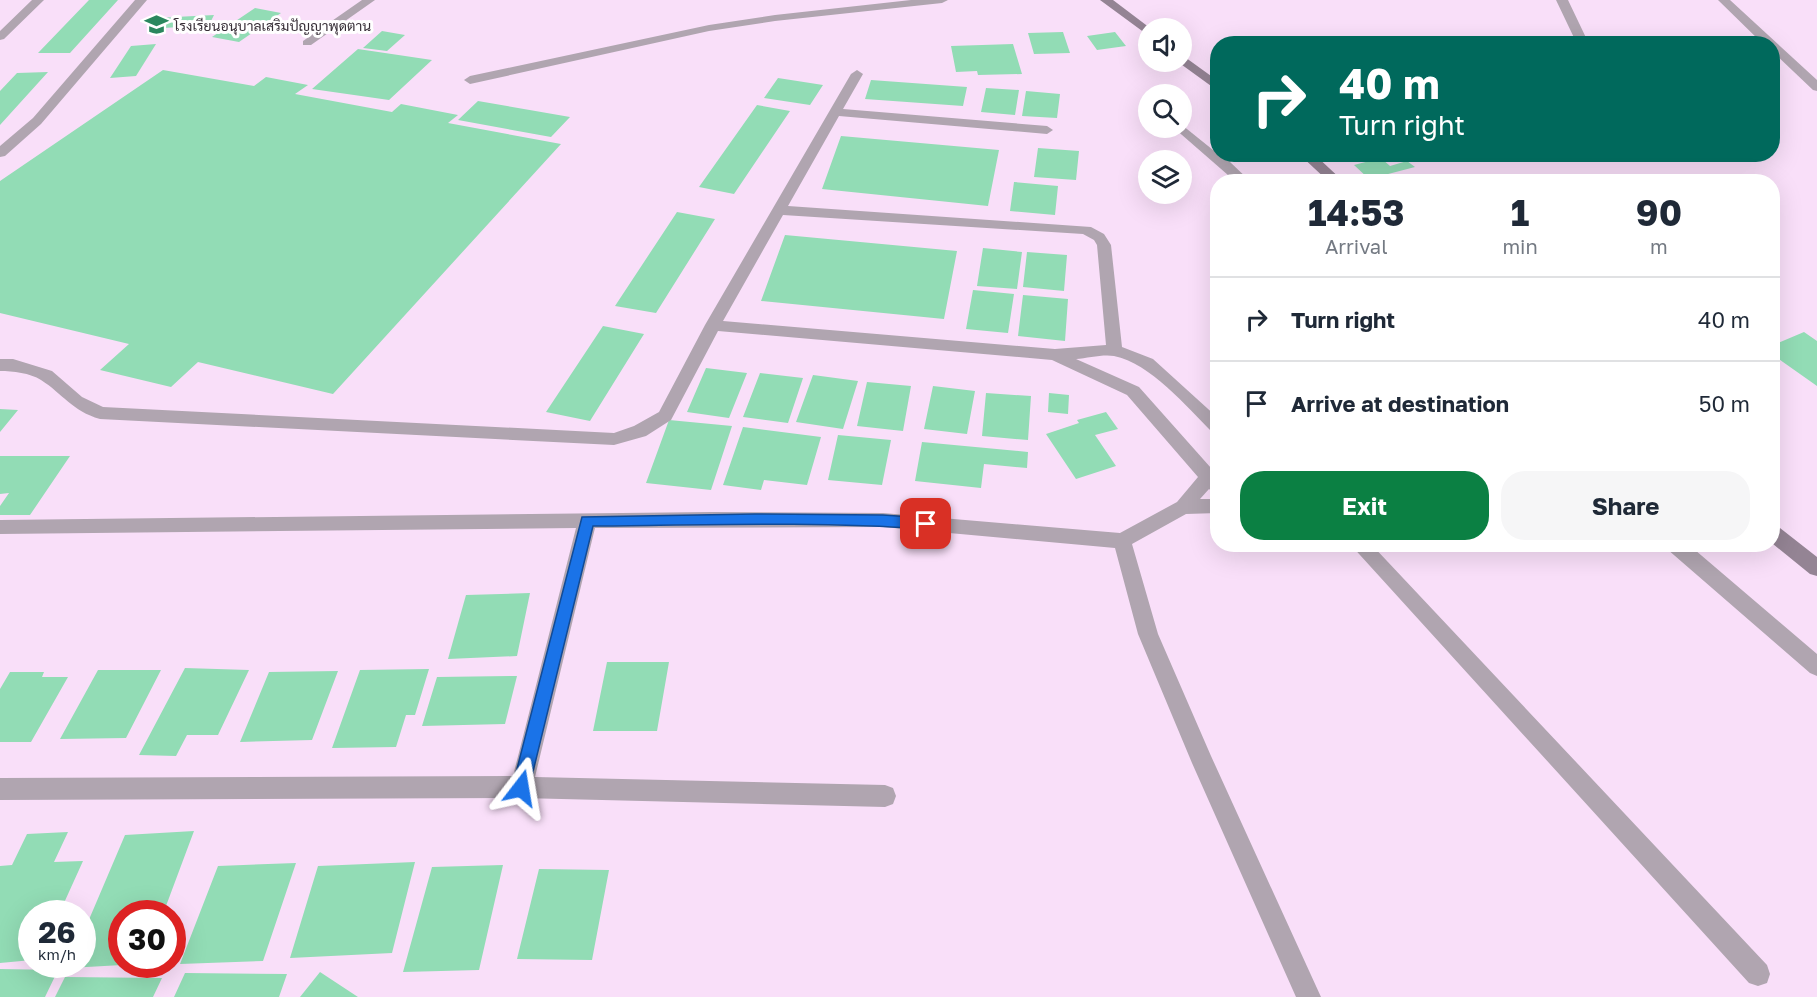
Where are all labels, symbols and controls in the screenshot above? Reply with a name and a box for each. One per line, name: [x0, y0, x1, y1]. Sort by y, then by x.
school or university icon: โรงเรียนอนุบาลเสริมปัญญาพุดตาน: [143, 12, 169, 38]
place label: โรงเรียนอนุบาลเสริมปัญญาพุดตาน: [173, 17, 371, 36]
map controls: [1138, 18, 1192, 204]
button: sound: [1138, 18, 1192, 72]
text: 40 m: [1339, 58, 1440, 108]
icon: right: [1240, 60, 1318, 138]
button: search: [1138, 84, 1192, 138]
text: Turn right: [1339, 109, 1465, 141]
button: layers: [1138, 150, 1192, 204]
text: 14:53: [1308, 191, 1404, 234]
text: 1: [1511, 191, 1529, 234]
text: 90: [1636, 191, 1682, 234]
text: Arrival: [1325, 234, 1388, 258]
text: min: [1502, 234, 1538, 258]
text: m: [1650, 234, 1668, 258]
icon: right: [1240, 303, 1273, 336]
text: Turn right: [1291, 306, 1395, 333]
text: 40 m: [1698, 306, 1750, 333]
icon: arrive: [1240, 387, 1273, 420]
text: Arrive at destination: [1291, 390, 1509, 417]
text: 50 m: [1699, 390, 1750, 417]
button: Exit: [1240, 471, 1489, 540]
button: Share: [1501, 471, 1750, 540]
pin: [900, 498, 951, 549]
icon: arrive: [909, 507, 942, 540]
position arrow: [489, 756, 553, 820]
speed limit sign: 30: [108, 900, 186, 978]
text: 26: [38, 914, 76, 950]
text: km/h: [38, 945, 76, 963]

